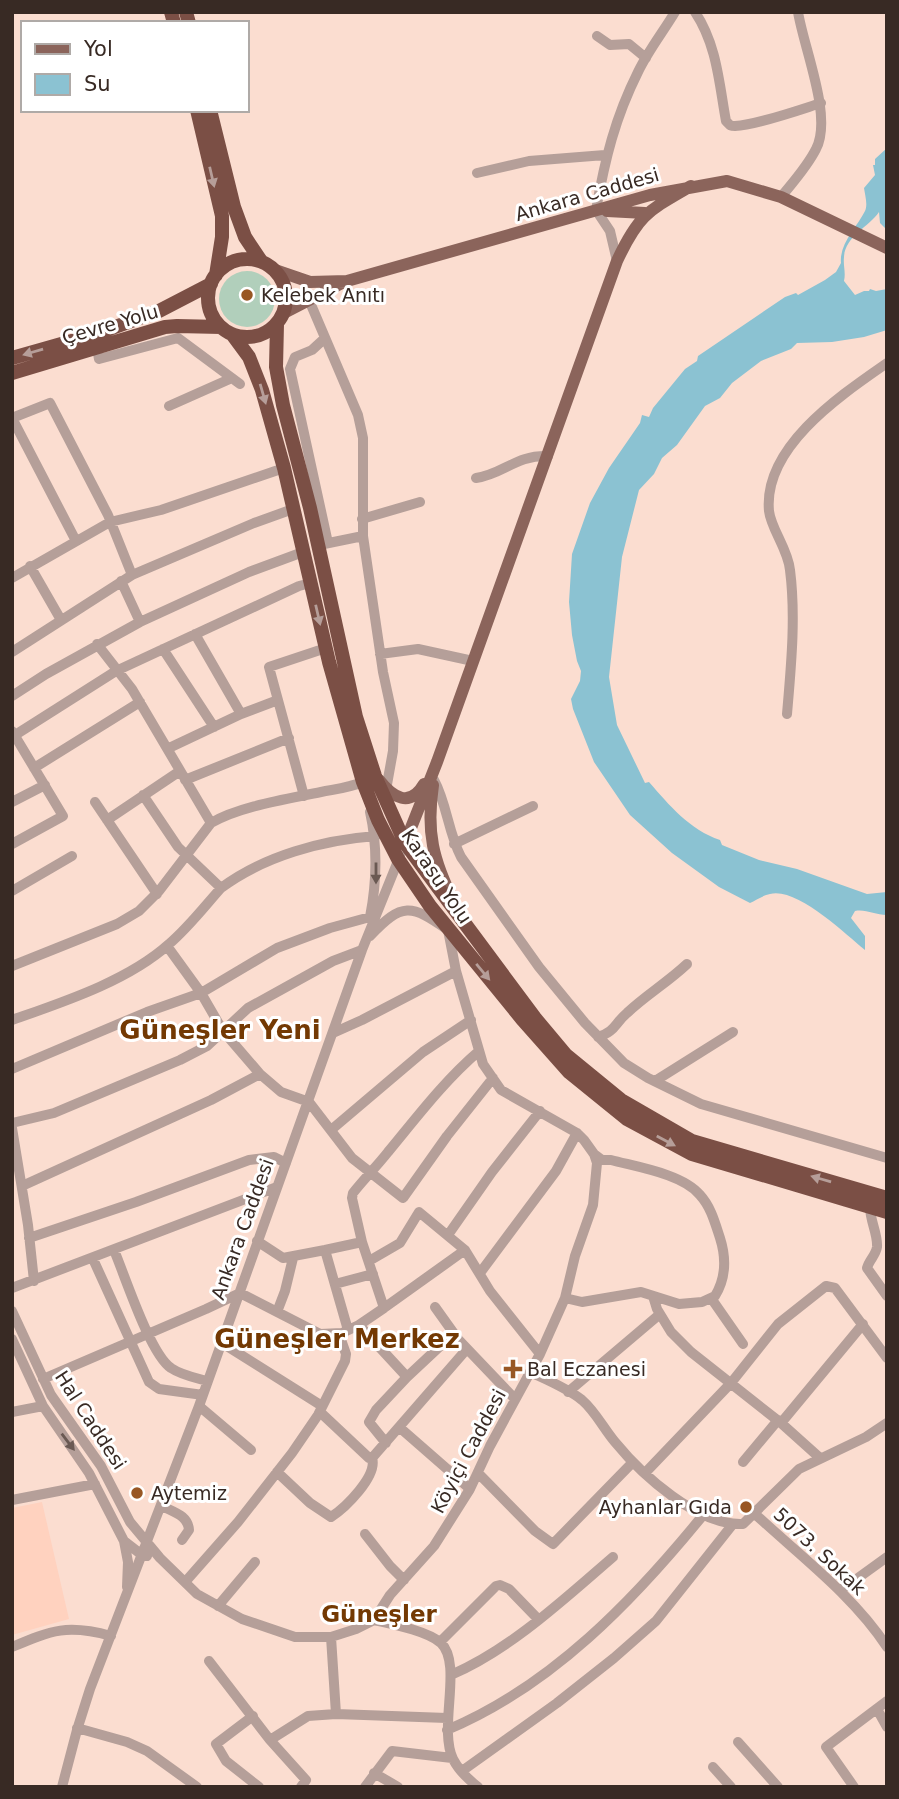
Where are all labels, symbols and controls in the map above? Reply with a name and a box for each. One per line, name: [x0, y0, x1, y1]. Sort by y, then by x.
legend: [21, 21, 248, 112]
text: Yol: [83, 37, 113, 61]
text: Su: [84, 72, 111, 96]
street label: Ankara Caddesi: [512, 163, 662, 225]
one-way arrow: [207, 166, 218, 188]
place label: Kelebek Anıtı: [261, 284, 385, 306]
marker: Kelebek Anıtı: [239, 287, 255, 303]
street label: Çevre Yolu: [59, 300, 161, 348]
one-way arrow: [22, 347, 44, 358]
one-way arrow: [259, 384, 269, 405]
one-way arrow: [313, 604, 324, 626]
street label: Karasu Yolu: [397, 825, 477, 927]
one-way arrow: [370, 862, 382, 884]
one-way arrow: [475, 963, 490, 980]
district label: Güneşler Yeni: [119, 1015, 321, 1045]
one-way arrow: [656, 1135, 676, 1147]
street label: Ankara Caddesi: [206, 1155, 278, 1303]
one-way arrow: [810, 1173, 832, 1184]
district label: Güneşler Merkez: [214, 1324, 460, 1354]
place label: Bal Eczanesi: [527, 1358, 646, 1380]
marker: Bal Eczanesi: [505, 1361, 521, 1377]
street label: Hal Caddesi: [51, 1367, 131, 1473]
street label: Köyiçi Caddesi: [426, 1385, 510, 1517]
one-way arrow: [61, 1433, 75, 1451]
place label: Aytemiz: [151, 1482, 227, 1504]
marker: Aytemiz: [129, 1485, 145, 1501]
place label: Ayhanlar Gıda: [599, 1496, 732, 1518]
marker: Ayhanlar Gıda: [738, 1499, 754, 1515]
street label: 5073. Sokak: [770, 1503, 870, 1599]
district label: Güneşler: [321, 1601, 438, 1627]

